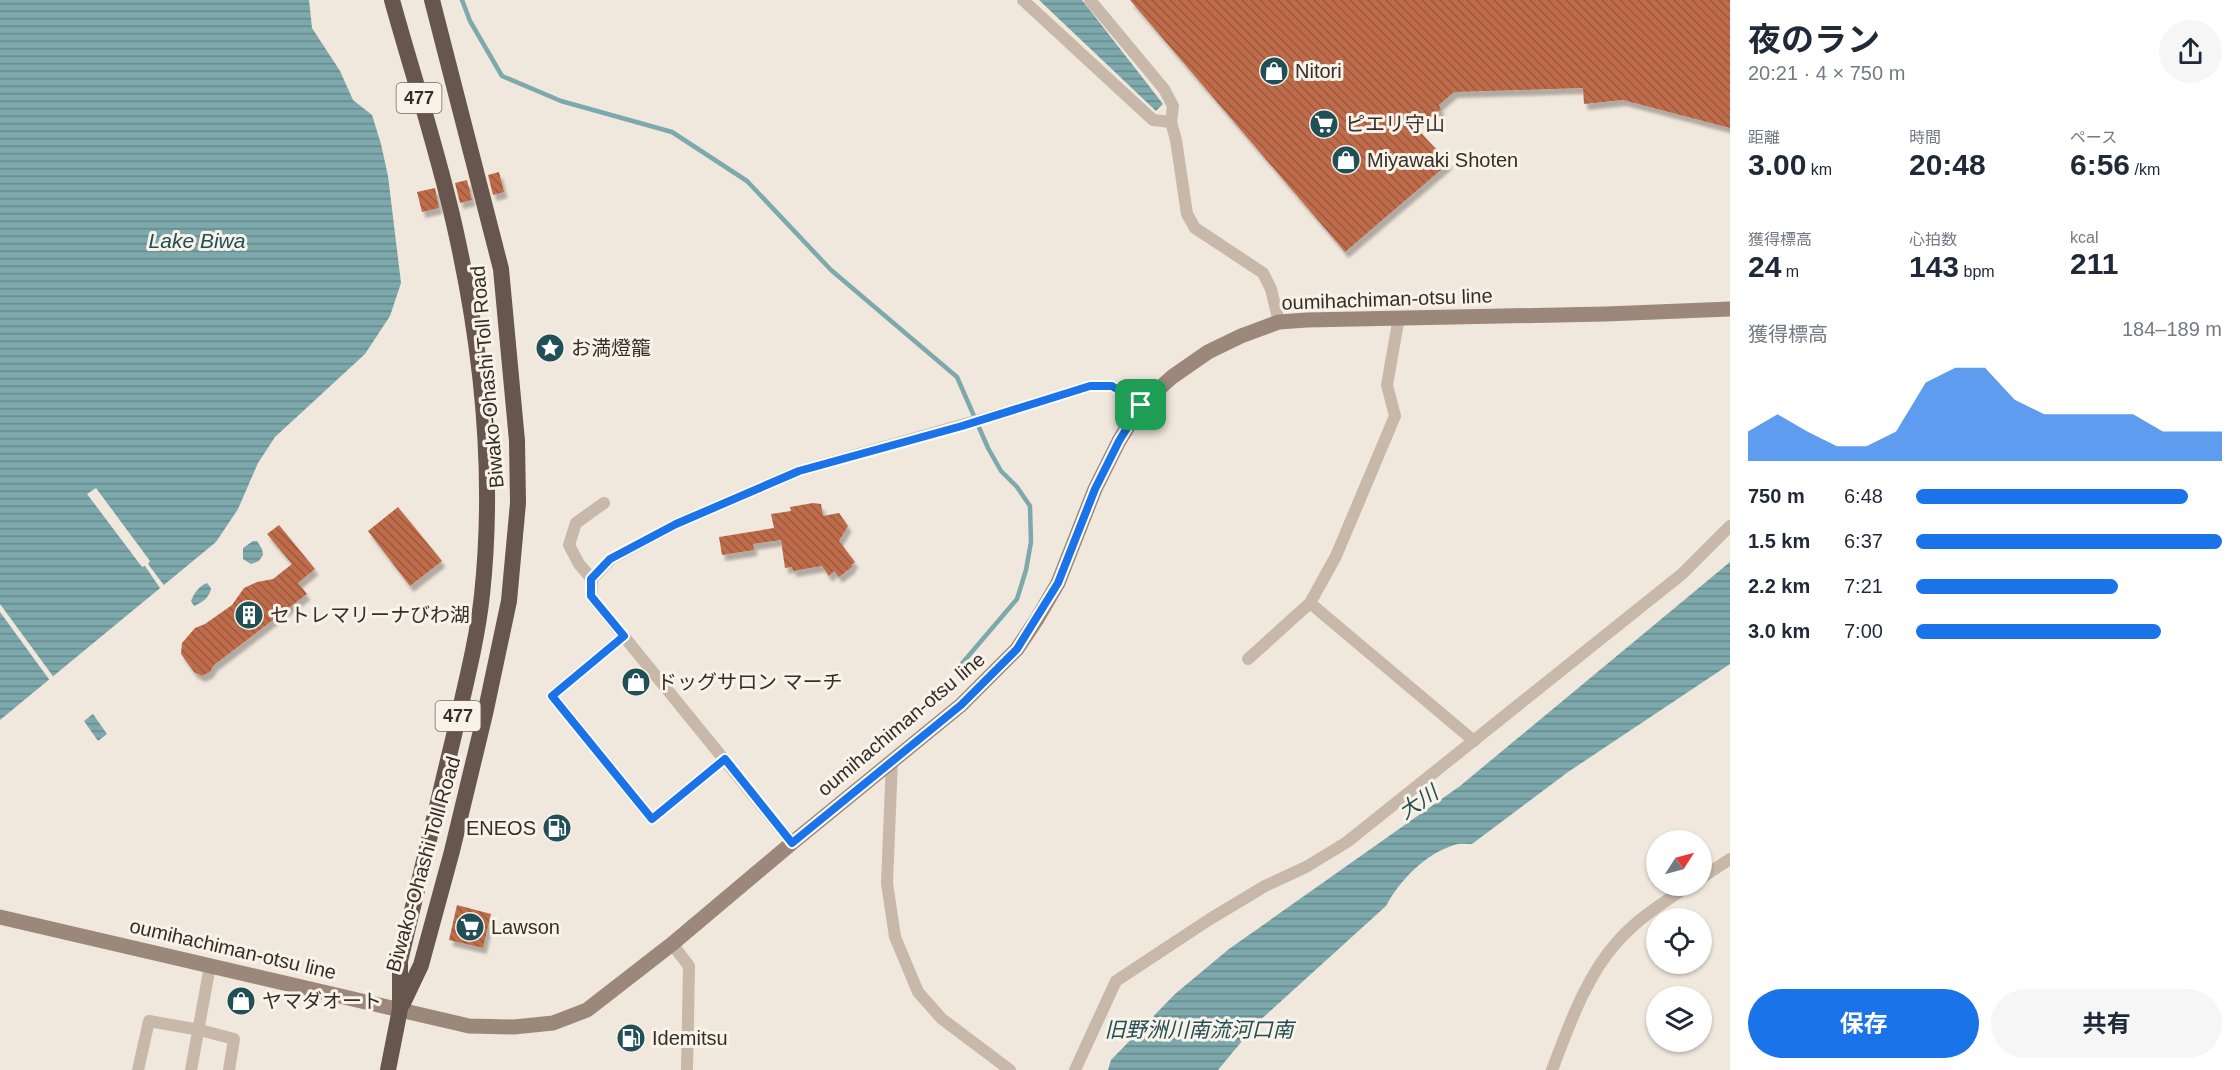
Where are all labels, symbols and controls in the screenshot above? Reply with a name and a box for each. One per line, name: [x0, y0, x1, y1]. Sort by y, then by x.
button: share: [2159, 20, 2222, 83]
text: 夜のラン: [1748, 21, 1880, 58]
shop icon: Nitori: [1258, 55, 1290, 87]
place label: Nitori: [1295, 60, 1342, 82]
text: 20:21 · 4 × 750 m: [1748, 62, 1905, 84]
road number: 477: [396, 83, 442, 113]
supermarket icon: ピエリ守山: [1308, 108, 1340, 140]
place label: ピエリ守山: [1345, 113, 1445, 135]
text: 距離: [1748, 129, 1780, 146]
text: 時間: [1909, 129, 1941, 146]
text: ペース: [2070, 129, 2117, 146]
shop icon: Miyawaki Shoten: [1330, 144, 1362, 176]
text: 3.00: [1748, 148, 1806, 181]
text: 20:48: [1909, 148, 1986, 181]
text: 6:56: [2070, 148, 2130, 181]
place label: Miyawaki Shoten: [1367, 149, 1518, 171]
text: km: [1806, 161, 1832, 178]
text: /km: [2130, 161, 2160, 178]
water label: Lake Biwa: [149, 229, 245, 252]
text: kcal: [2070, 229, 2098, 246]
text: 獲得標高: [1748, 231, 1812, 248]
text: 心拍数: [1909, 231, 1957, 248]
text: 211: [2070, 247, 2118, 280]
text: 24: [1748, 250, 1781, 283]
text: 143: [1909, 250, 1959, 283]
text: m: [1781, 263, 1799, 280]
text: bpm: [1959, 263, 1995, 280]
street label: Biwako-Ohashi Toll Road: [466, 265, 508, 489]
street label: oumihachiman-otsu line: [1281, 284, 1493, 314]
text: 184–189 m: [2122, 318, 2222, 340]
text: 獲得標高: [1748, 323, 1828, 345]
place icon: お満燈籠: [534, 332, 566, 364]
place label: お満燈籠: [571, 337, 651, 359]
pin: [1115, 379, 1166, 430]
icon: arrive: [1124, 388, 1157, 421]
text: 750 m: [1748, 485, 1805, 507]
text: 6:48: [1844, 485, 1883, 507]
text: 1.5 km: [1748, 530, 1810, 552]
text: 6:37: [1844, 530, 1883, 552]
text: 2.2 km: [1748, 575, 1810, 597]
text: 7:21: [1844, 575, 1883, 597]
building icon: セトレマリーナびわ湖: [233, 599, 265, 631]
place label: セトレマリーナびわ湖: [270, 604, 470, 626]
text: 3.0 km: [1748, 620, 1810, 642]
text: 7:00: [1844, 620, 1883, 642]
street label: oumihachiman-otsu line: [813, 648, 989, 800]
shop icon: ドッグサロン マーチ: [620, 666, 652, 698]
place label: ドッグサロン マーチ: [657, 671, 843, 693]
road number: 477: [436, 701, 480, 731]
street label: Biwako-Ohashi Toll Road: [382, 754, 464, 974]
water label: 大川: [1394, 780, 1443, 823]
fuel station icon: ENEOS: [541, 812, 573, 844]
place label: ENEOS: [466, 817, 536, 839]
north arrow: [1646, 830, 1712, 896]
map controls: [1646, 830, 1712, 1052]
button: locate: [1646, 908, 1712, 974]
supermarket icon: Lawson: [454, 911, 486, 943]
street label: oumihachiman-otsu line: [128, 915, 338, 983]
place label: Lawson: [491, 916, 560, 938]
shop icon: ヤマダオート: [225, 985, 257, 1017]
button: layers: [1646, 986, 1712, 1052]
button: 保存: [1748, 989, 1979, 1058]
button: 共有: [1991, 989, 2222, 1058]
place label: ヤマダオート: [262, 990, 382, 1012]
water label: 旧野洲川南流河口南: [1105, 1018, 1296, 1041]
fuel station icon: Idemitsu: [615, 1022, 647, 1054]
place label: Idemitsu: [652, 1027, 728, 1049]

